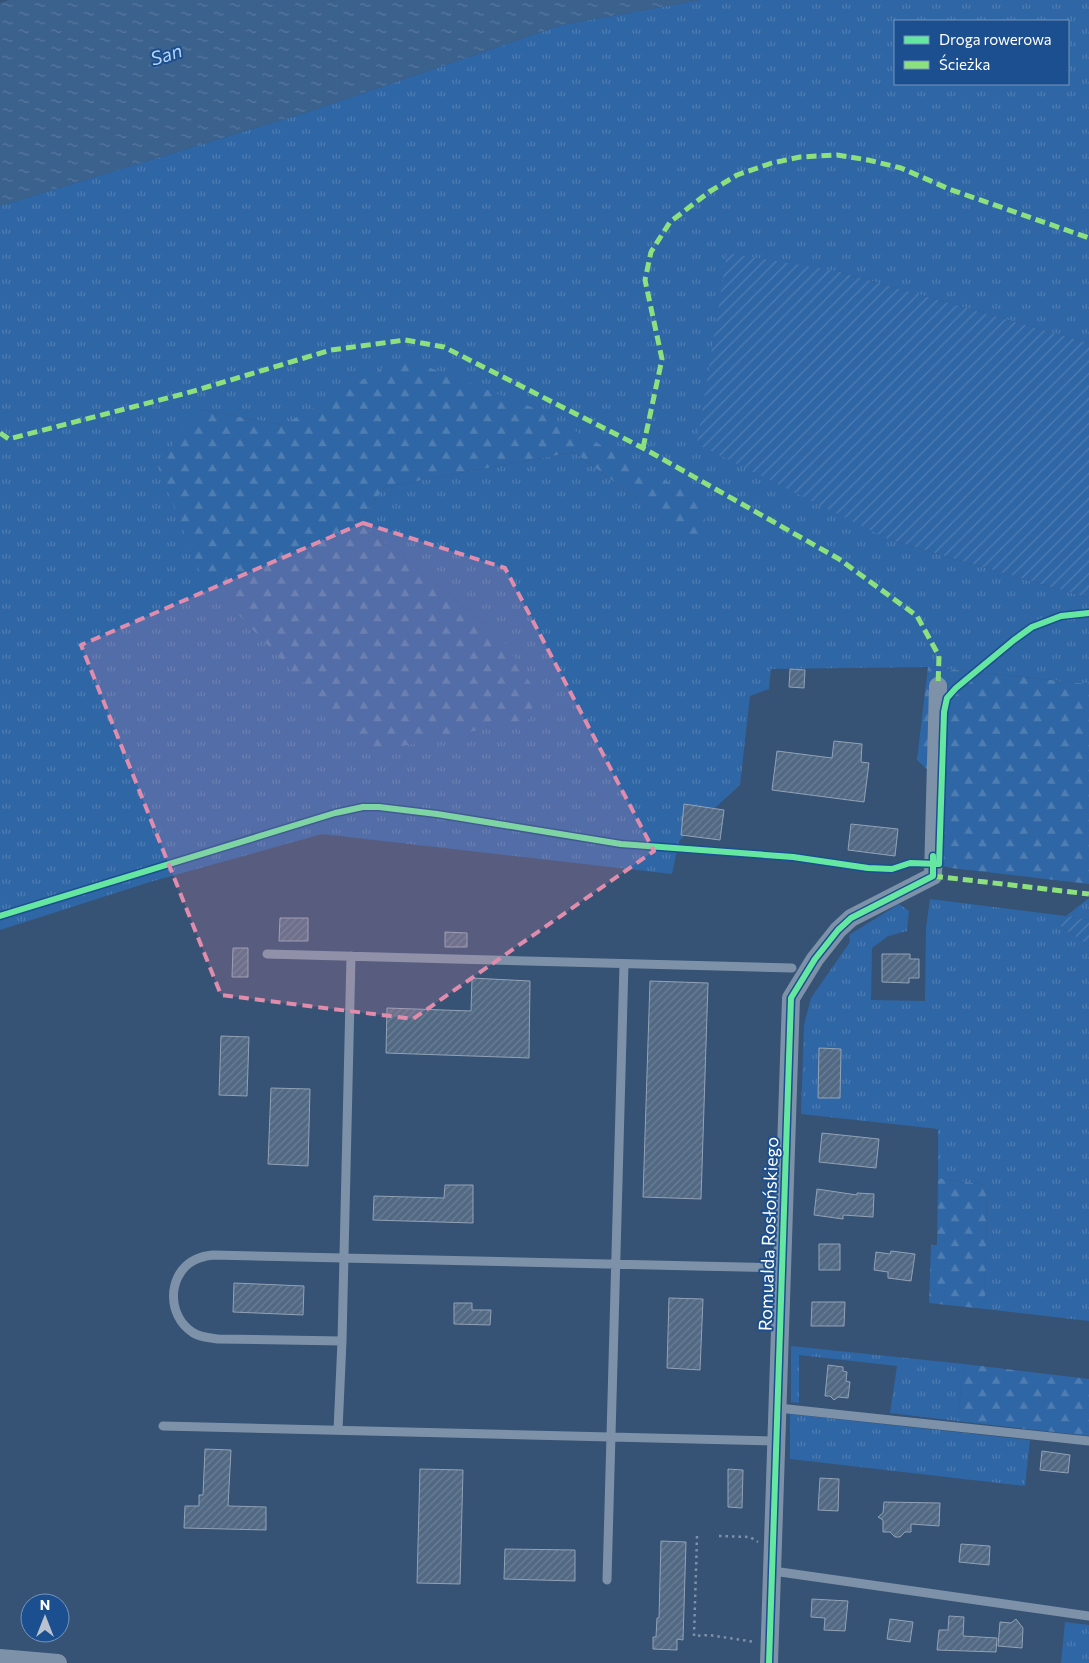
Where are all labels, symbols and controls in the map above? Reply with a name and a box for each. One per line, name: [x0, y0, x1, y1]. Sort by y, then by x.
legend: [894, 20, 1069, 85]
text: Droga rowerowa: [939, 30, 1052, 48]
water label: San: [147, 38, 185, 70]
text: Ścieżka: [939, 54, 990, 73]
street label: Romualda Rosłońskiego: [754, 1136, 782, 1332]
north arrow: [20, 1593, 70, 1643]
text: N: [40, 1596, 50, 1613]

